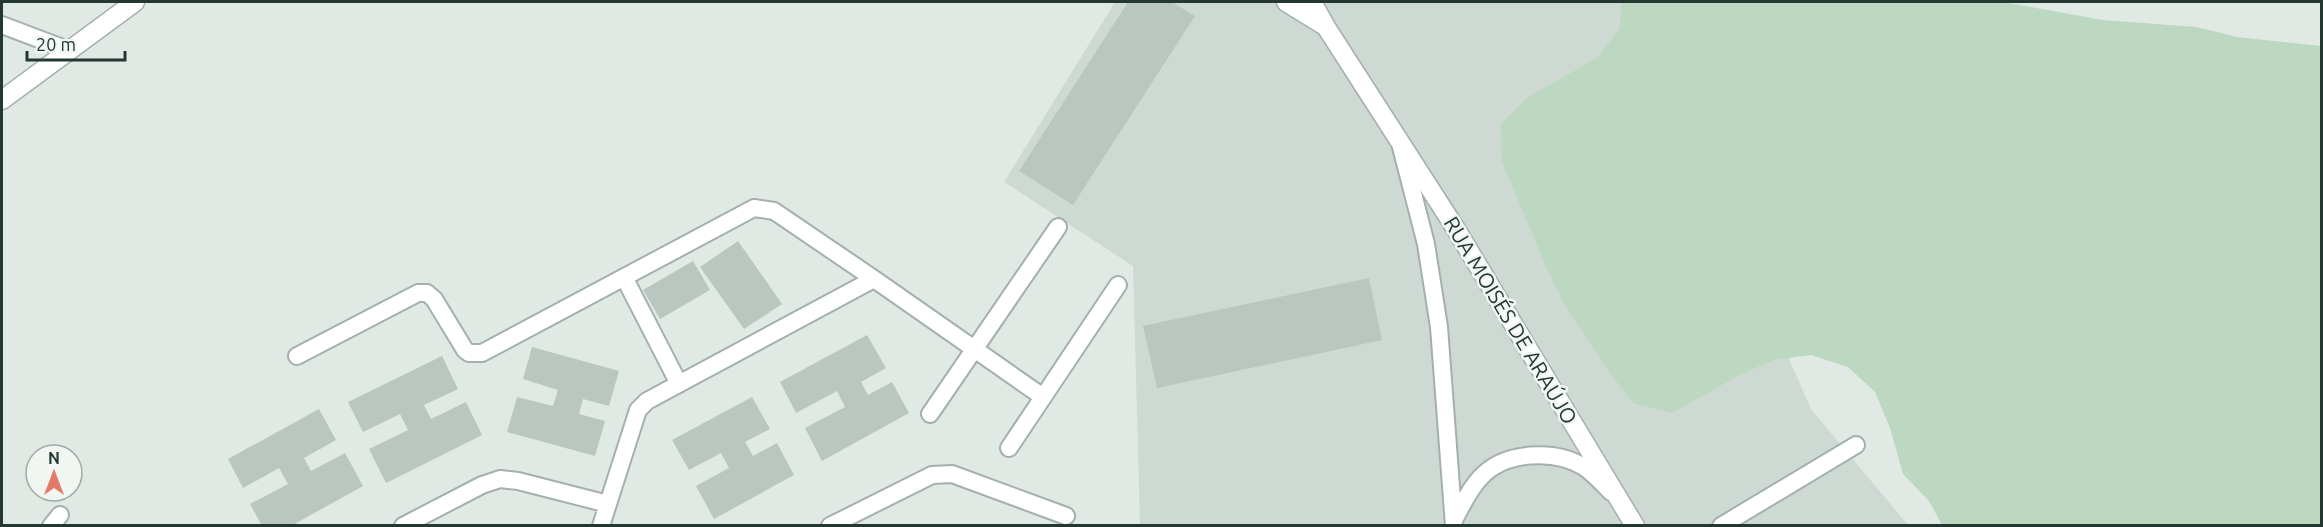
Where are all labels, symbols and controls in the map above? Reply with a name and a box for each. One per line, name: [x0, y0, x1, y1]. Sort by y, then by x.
scale bar: [27, 24, 124, 62]
text: 20 m: [36, 34, 76, 54]
street label: RUA MOISÉS DE ARAÚJO: [1440, 212, 1582, 428]
north arrow: [24, 443, 84, 503]
text: N: [48, 449, 60, 467]

